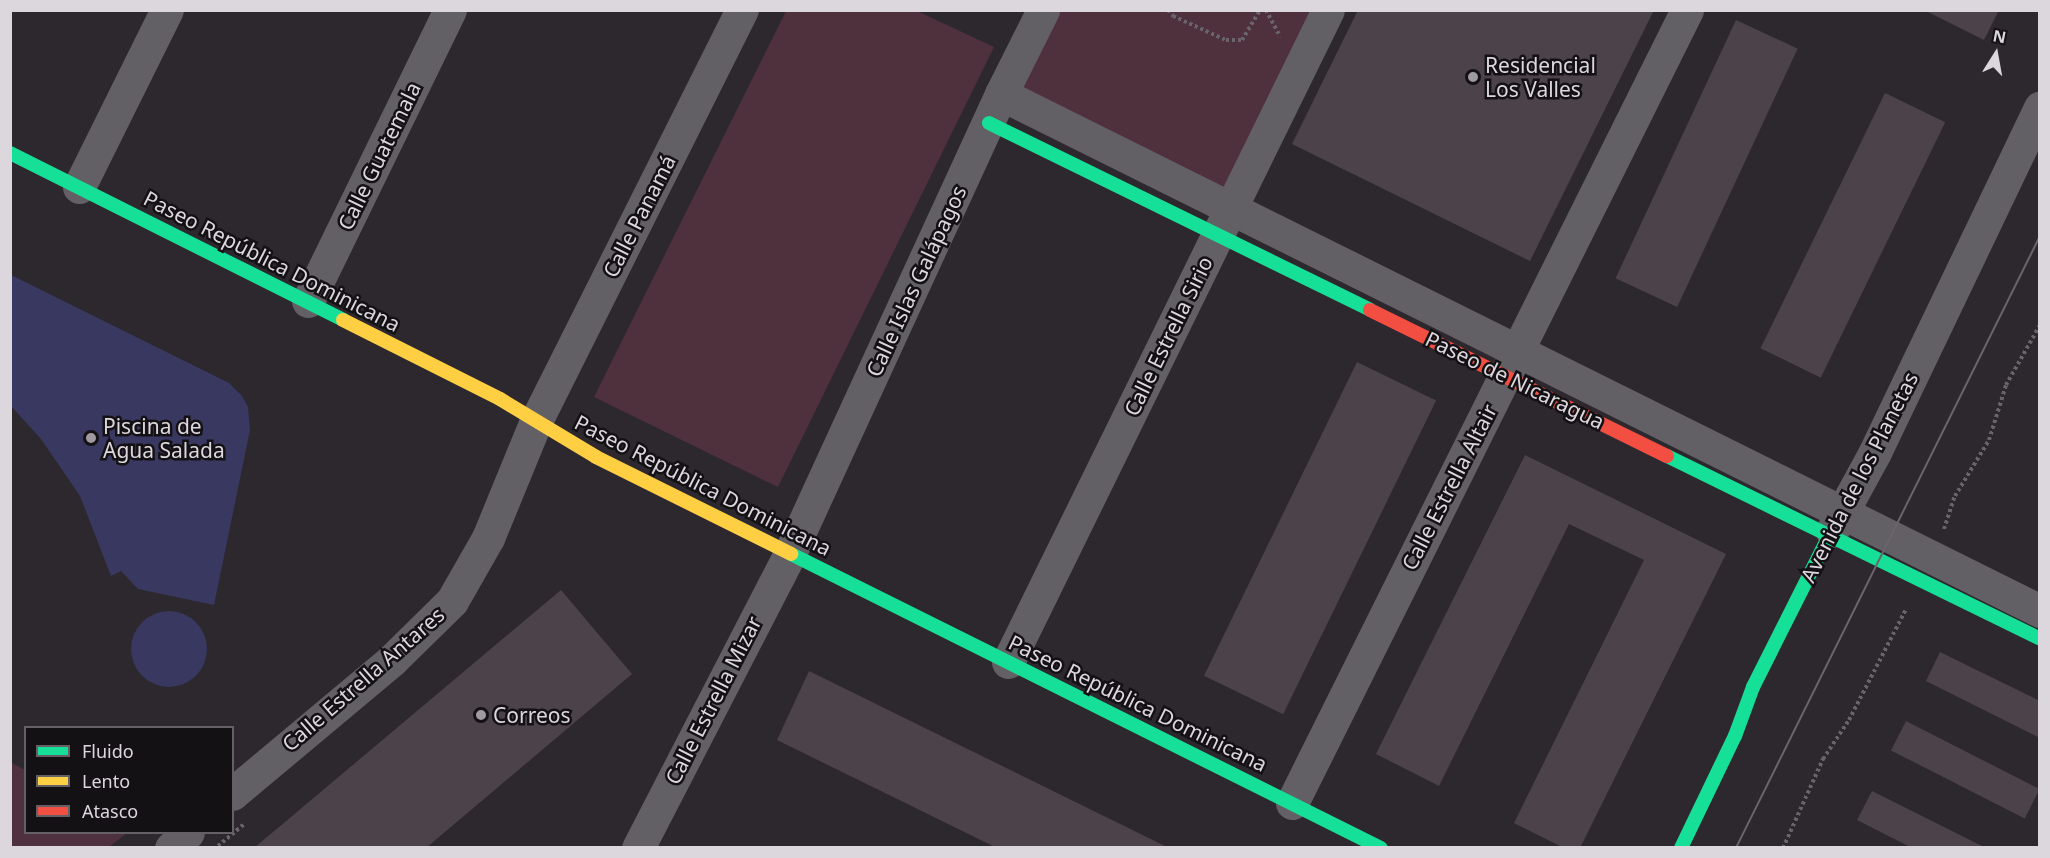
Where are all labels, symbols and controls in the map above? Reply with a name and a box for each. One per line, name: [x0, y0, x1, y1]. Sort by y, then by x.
north arrow: [1966, 24, 2026, 84]
text: N: [1991, 24, 2008, 48]
place label: Residencial Los Valles: [1485, 52, 1596, 102]
marker: Residencial Los Valles: [1466, 70, 1480, 84]
street label: Calle Guatemala: [332, 78, 426, 234]
street label: Calle Panamá: [597, 151, 681, 281]
street label: Calle Islas Galápagos: [861, 182, 971, 380]
street label: Paseo República Dominicana: [140, 185, 404, 337]
street label: Calle Estrella Sirio: [1118, 252, 1218, 420]
street label: Paseo de Nicaragua: [1422, 326, 1608, 434]
street label: Avenida de los Planetas: [1795, 368, 1923, 586]
street label: Calle Estrella Altair: [1396, 400, 1502, 574]
street label: Paseo República Dominicana: [571, 409, 835, 561]
place label: Piscina de Agua Salada: [103, 413, 225, 463]
marker: Piscina de Agua Salada: [84, 431, 98, 445]
street label: Calle Estrella Antares: [277, 602, 449, 756]
street label: Calle Estrella Mizar: [660, 612, 766, 788]
street label: Paseo República Dominicana: [1005, 629, 1271, 777]
place label: Correos: [493, 702, 571, 728]
marker: Correos: [474, 708, 488, 722]
legend: [24, 726, 234, 834]
text: Fluido: [82, 739, 134, 763]
text: Lento: [82, 769, 130, 793]
text: Atasco: [82, 799, 138, 823]

